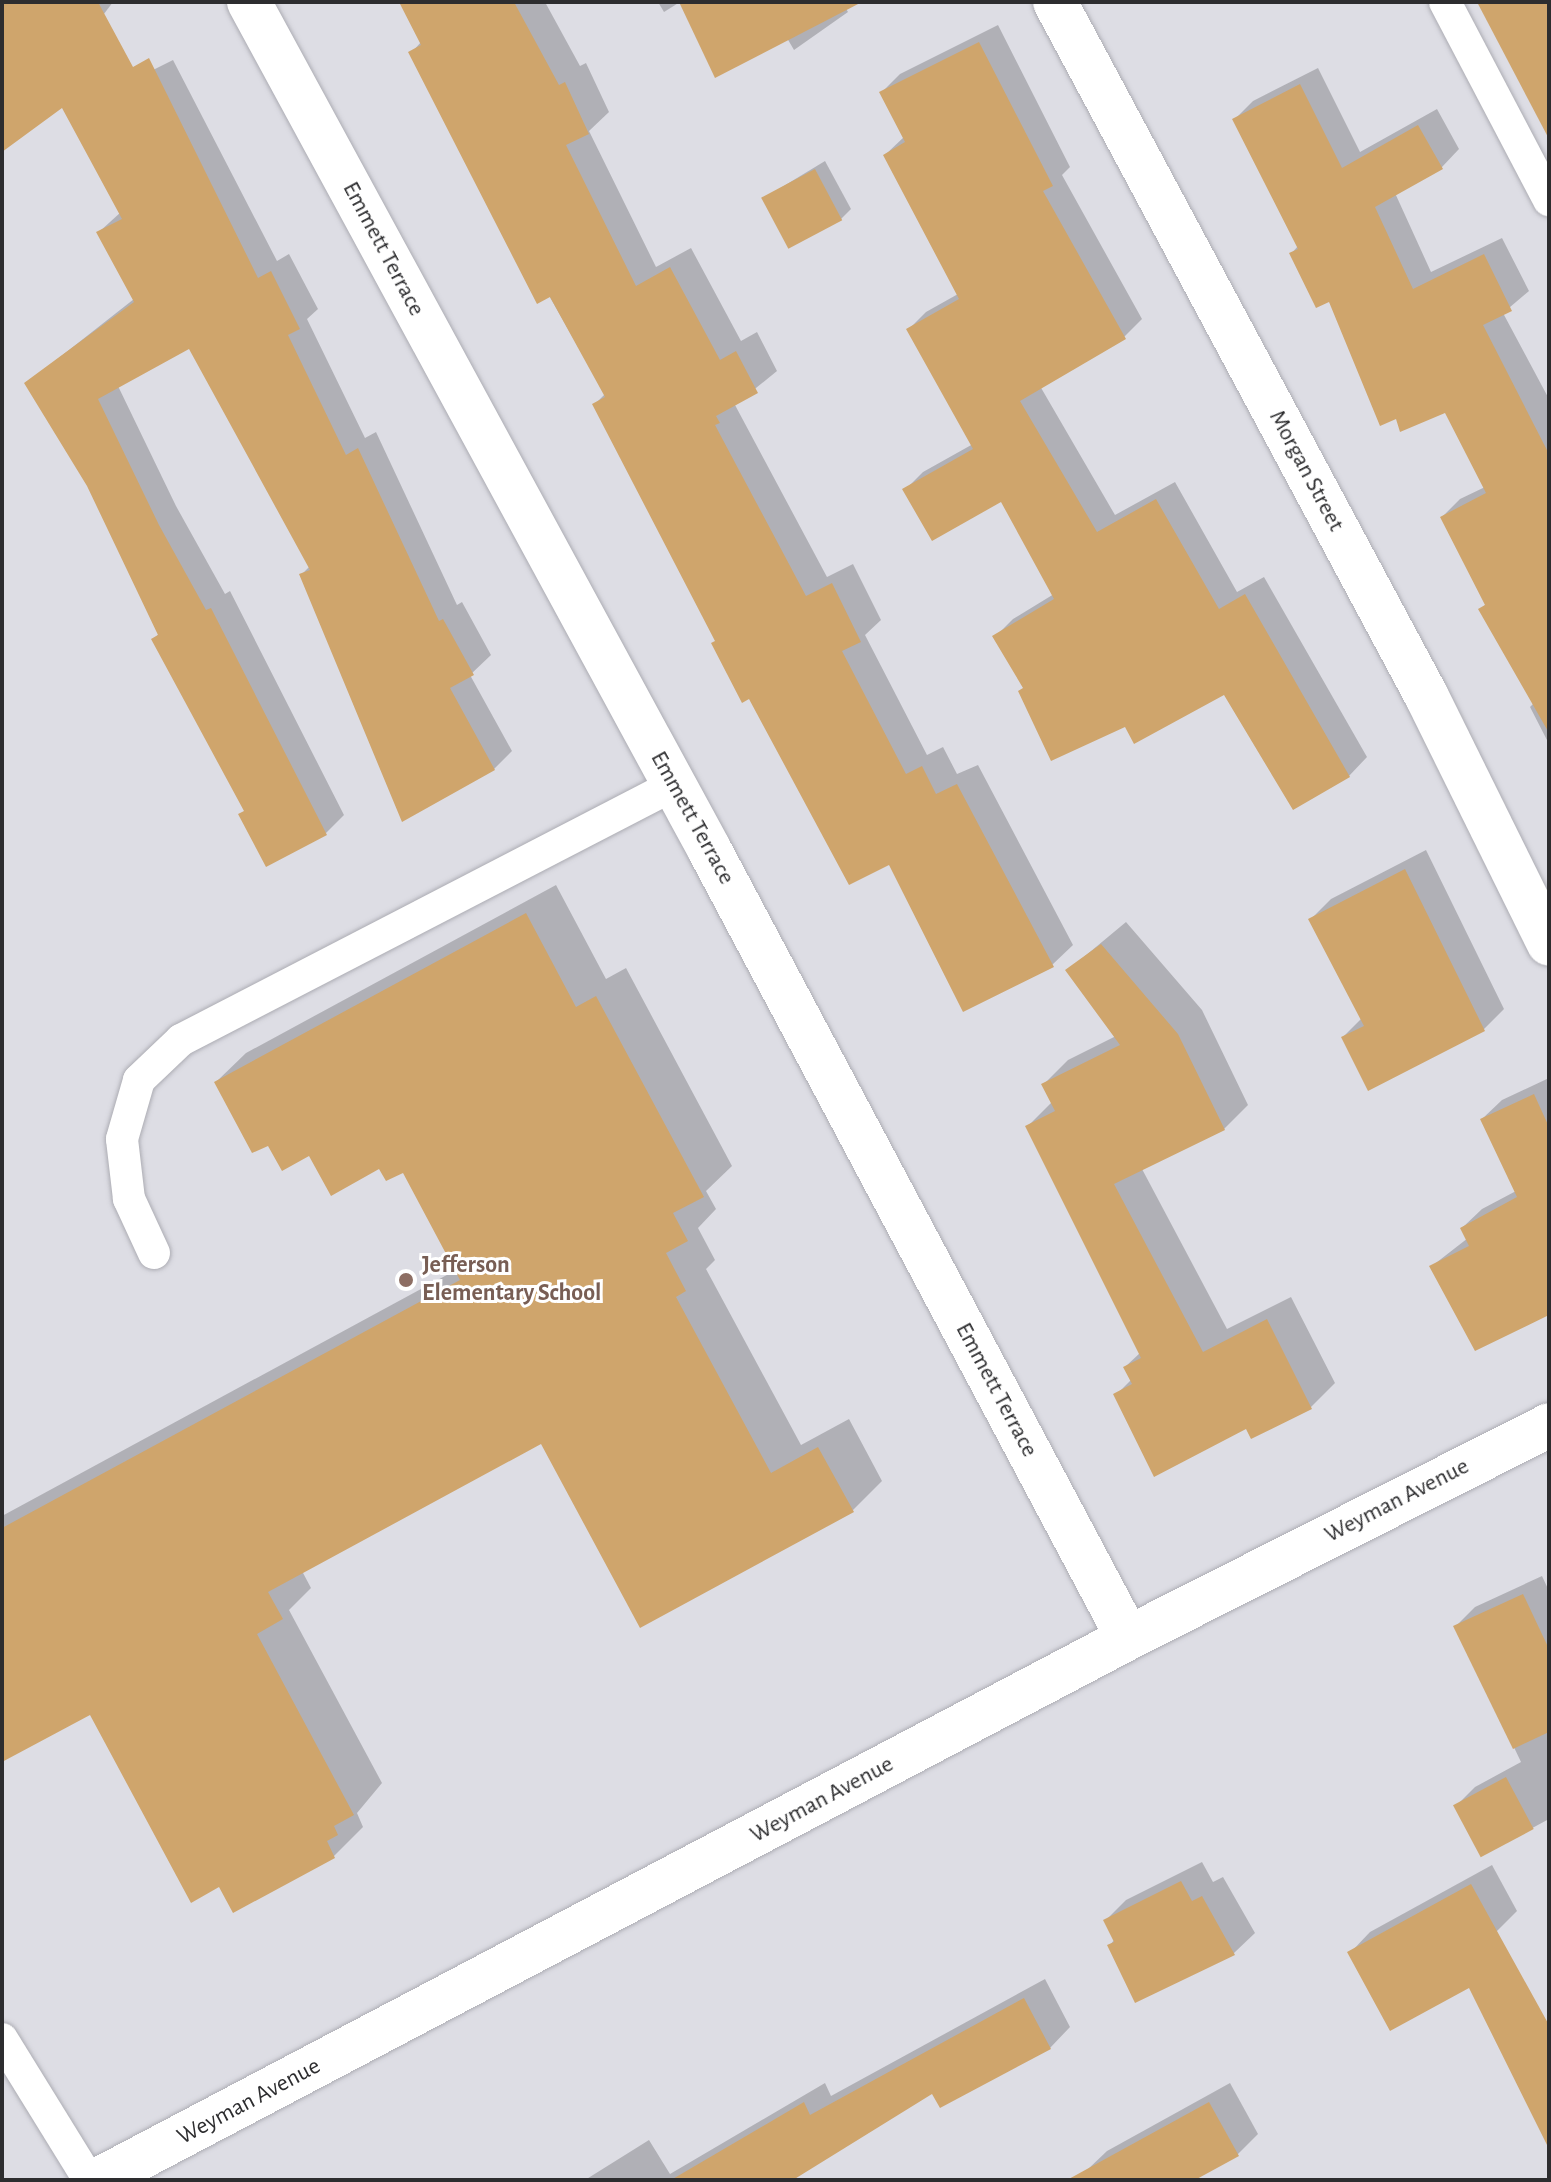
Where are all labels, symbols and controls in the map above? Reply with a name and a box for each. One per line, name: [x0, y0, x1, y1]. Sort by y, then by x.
street label: Emmett Terrace: [336, 177, 430, 321]
street label: Morgan Street: [1262, 406, 1350, 536]
street label: Emmett Terrace: [644, 746, 740, 890]
place label: Jefferson Elementary School: [422, 1252, 601, 1308]
marker: Jefferson Elementary School: [397, 1271, 415, 1289]
street label: Emmett Terrace: [949, 1318, 1043, 1462]
street label: Weyman Avenue: [1320, 1452, 1474, 1550]
street label: Weyman Avenue: [745, 1750, 899, 1850]
street label: Weyman Avenue: [172, 2052, 326, 2152]

